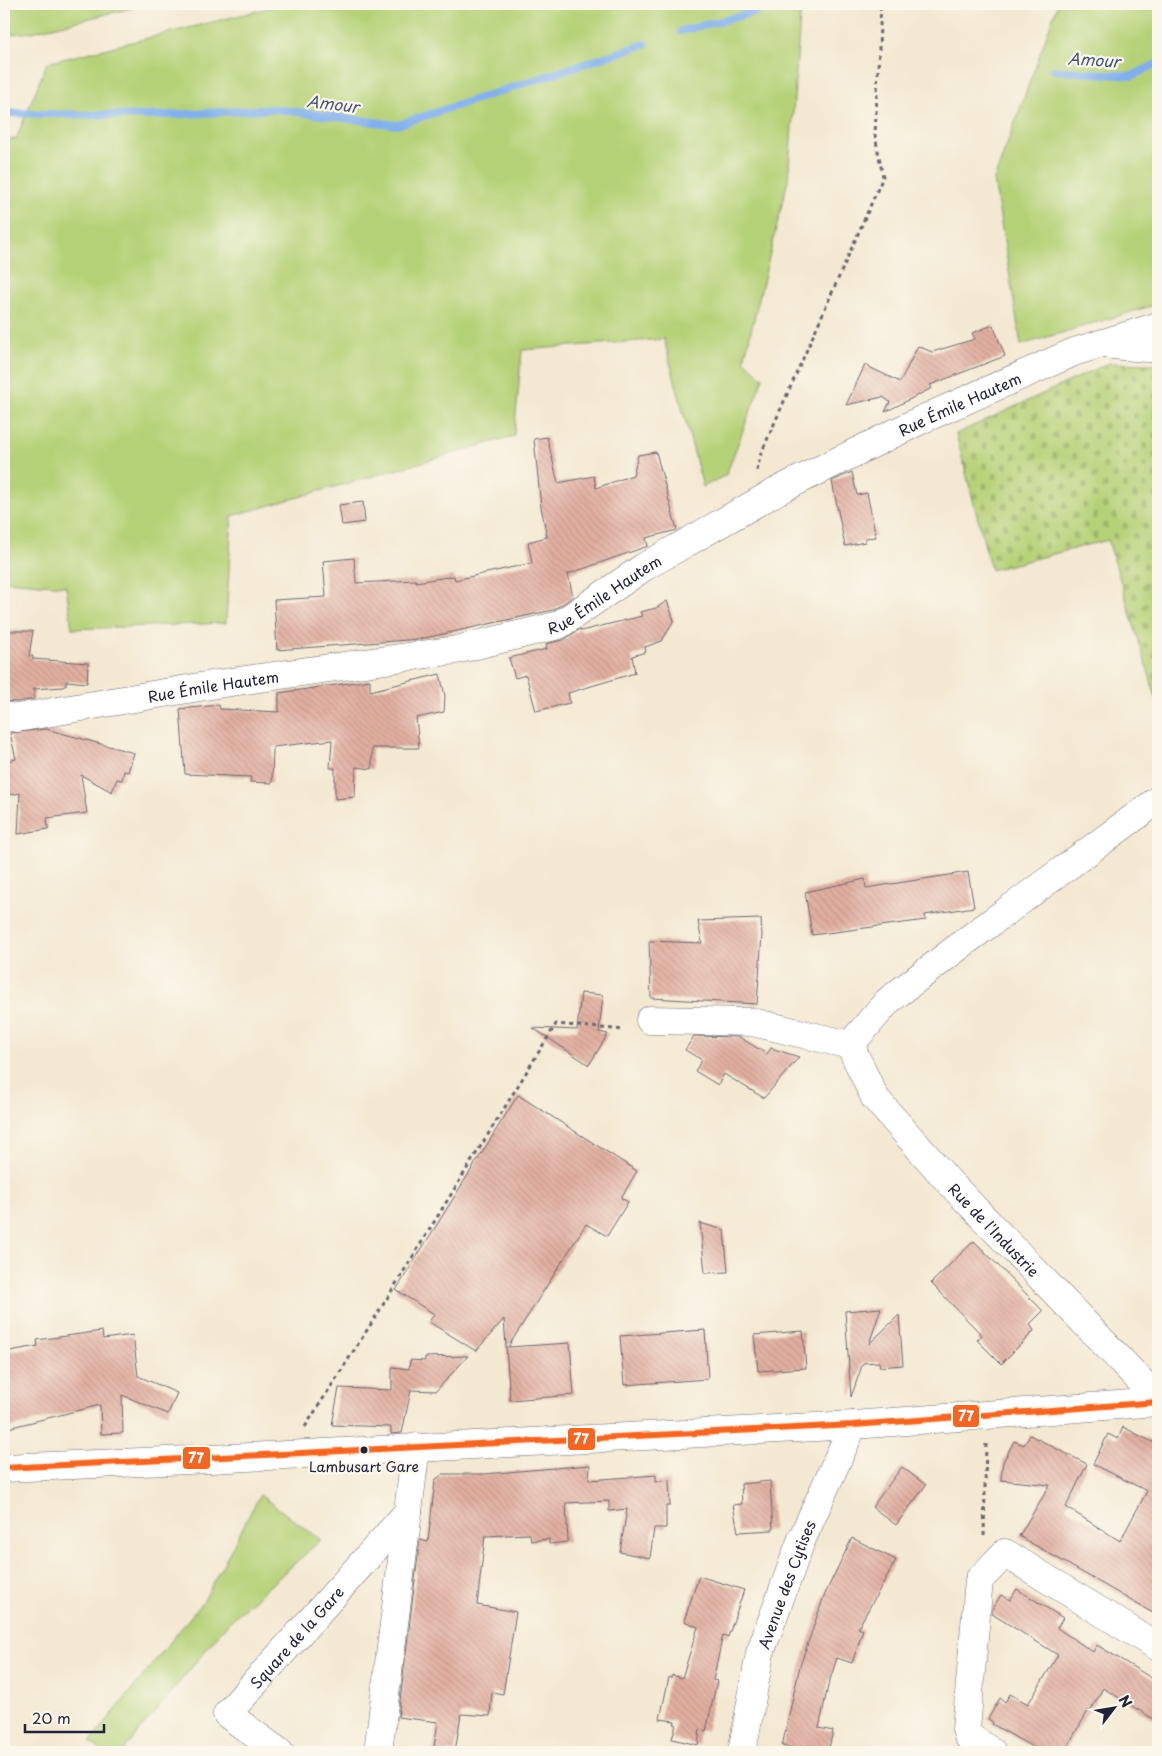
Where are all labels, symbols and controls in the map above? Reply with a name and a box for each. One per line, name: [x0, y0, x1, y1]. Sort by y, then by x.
water label: Amour: [1067, 45, 1123, 73]
water label: Amour: [306, 88, 363, 118]
street label: Rue Émile Hautem: [894, 366, 1024, 441]
street label: Rue Émile Hautem: [545, 548, 665, 639]
street label: Rue Émile Hautem: [146, 664, 280, 707]
street label: Rue de l'Industrie: [944, 1177, 1045, 1281]
line badge: 77: [952, 1404, 980, 1428]
text: 77: [958, 1405, 974, 1426]
line badge: 77: [567, 1427, 596, 1451]
text: 77: [573, 1428, 589, 1449]
marker: Lambusart Gare: [359, 1445, 369, 1455]
line badge: 77: [182, 1446, 211, 1470]
text: 77: [188, 1447, 204, 1468]
place label: Lambusart Gare: [309, 1456, 419, 1477]
street label: Avenue des Cytises: [751, 1516, 821, 1652]
street label: Square de la Gare: [244, 1580, 348, 1693]
north arrow: [1090, 1684, 1140, 1734]
text: N: [1114, 1691, 1137, 1711]
scale bar: [25, 1701, 104, 1733]
text: 20 m: [32, 1706, 71, 1729]

